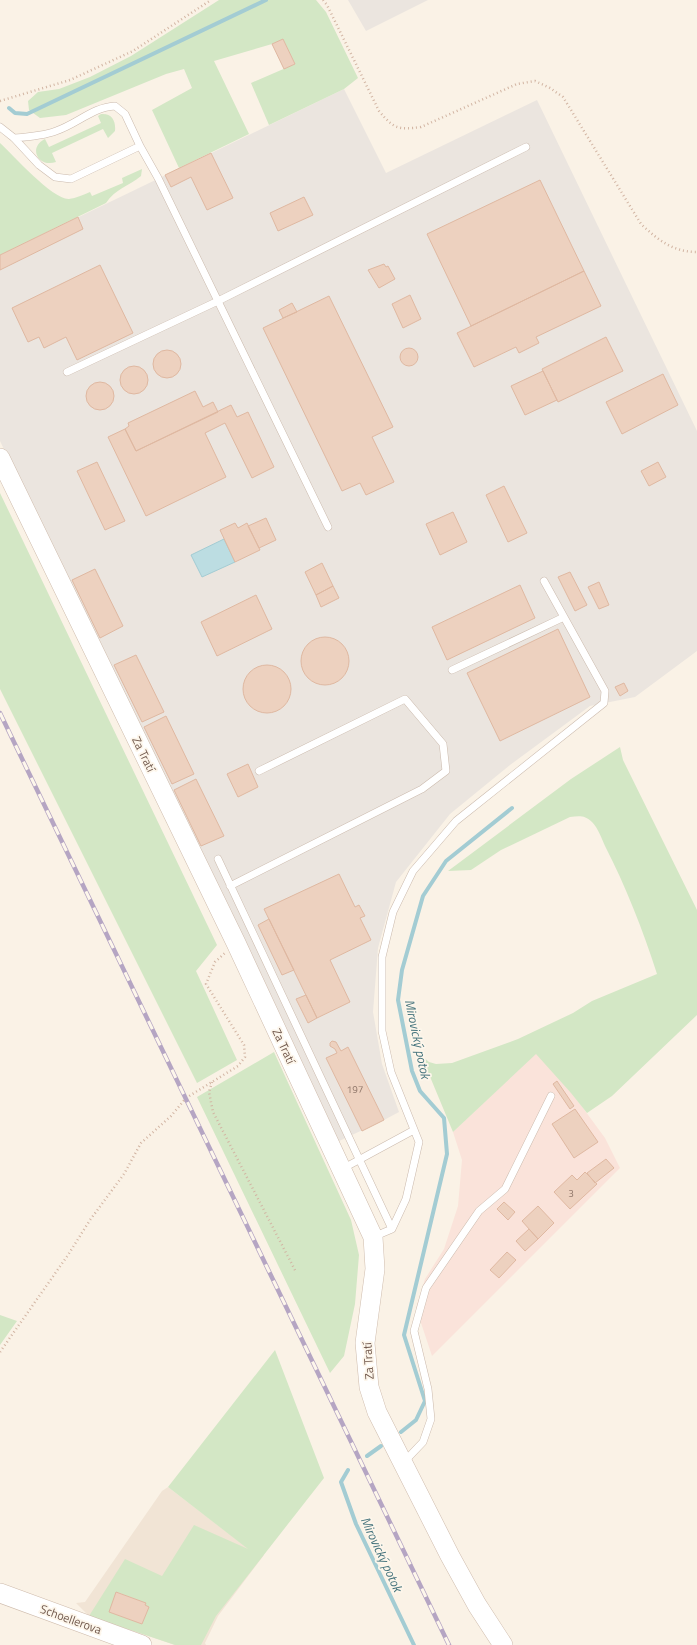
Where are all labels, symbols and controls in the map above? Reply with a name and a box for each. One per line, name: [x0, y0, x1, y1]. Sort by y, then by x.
street label: Za Tratí: [127, 733, 161, 776]
water label: Mirovický potok: [400, 997, 437, 1083]
street label: Za Tratí: [267, 1025, 301, 1068]
house number: 197: [347, 1082, 363, 1097]
house number: 3: [568, 1186, 574, 1201]
street label: Za Tratí: [357, 1340, 379, 1380]
water label: Mirovický potok: [356, 1513, 409, 1597]
street label: Schoellerova: [38, 1599, 104, 1639]

